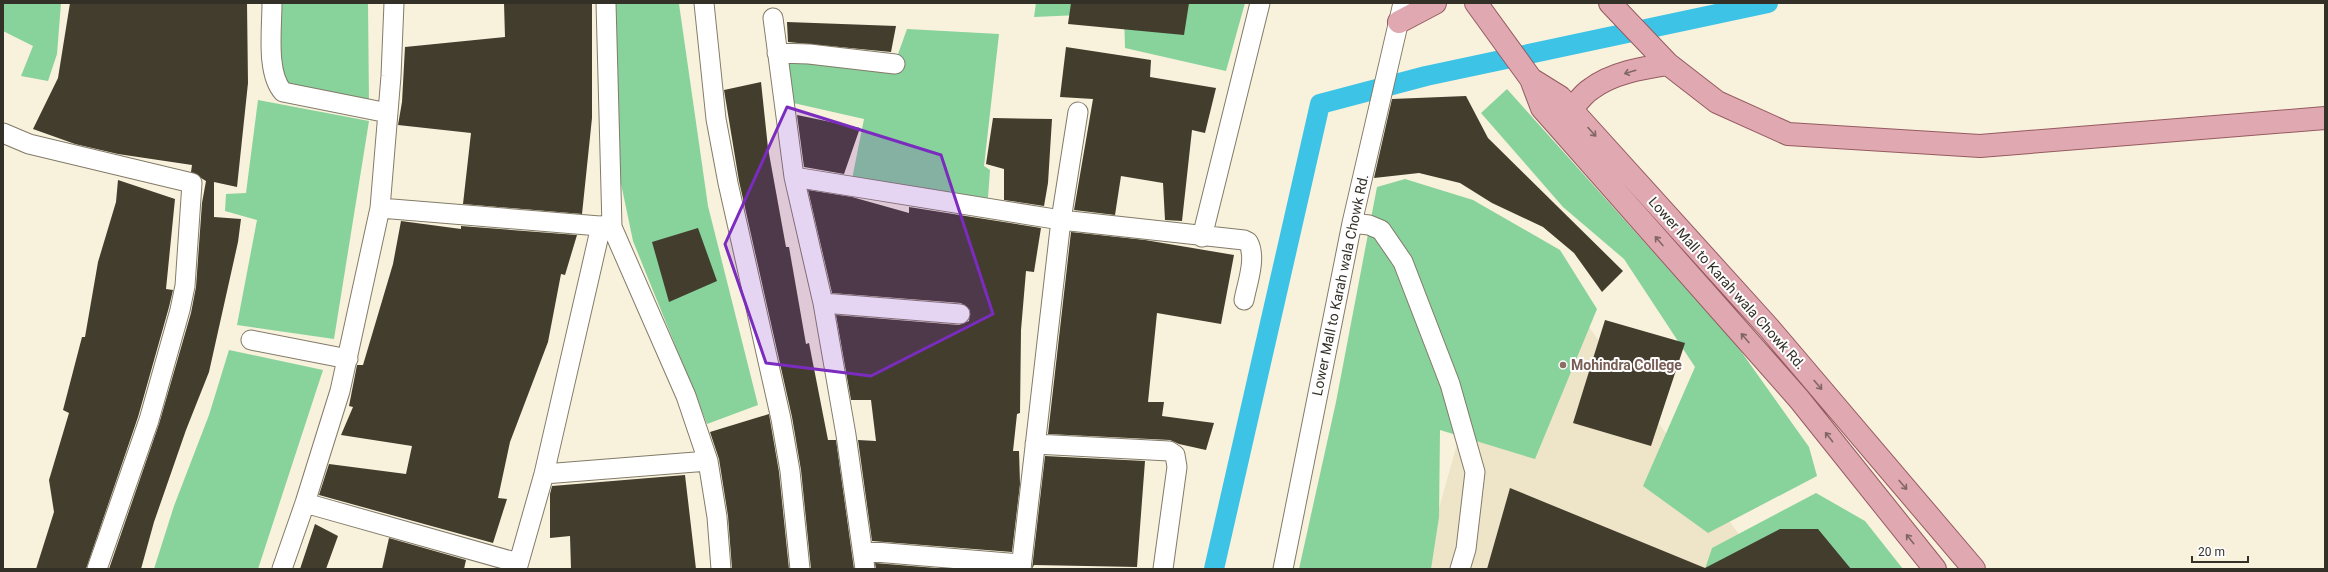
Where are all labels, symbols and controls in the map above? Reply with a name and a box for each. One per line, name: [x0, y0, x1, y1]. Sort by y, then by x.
one-way arrow: [1624, 69, 1637, 76]
one-way arrow: [1587, 127, 1596, 137]
street label: Lower Mall to Karah wala Chowk Rd.: [1309, 173, 1371, 397]
street label: Lower Mall to Karah wala Chowk Rd.: [1645, 194, 1809, 372]
one-way arrow: [1655, 236, 1664, 246]
one-way arrow: [1741, 333, 1750, 344]
place label: Mohindra College: [1571, 357, 1682, 373]
marker: Mohindra College: [1558, 360, 1568, 370]
one-way arrow: [1814, 380, 1823, 391]
one-way arrow: [1825, 432, 1834, 443]
one-way arrow: [1898, 479, 1907, 490]
one-way arrow: [1906, 534, 1915, 545]
scale bar: [2192, 538, 2248, 564]
text: 20 m: [2198, 545, 2225, 559]

